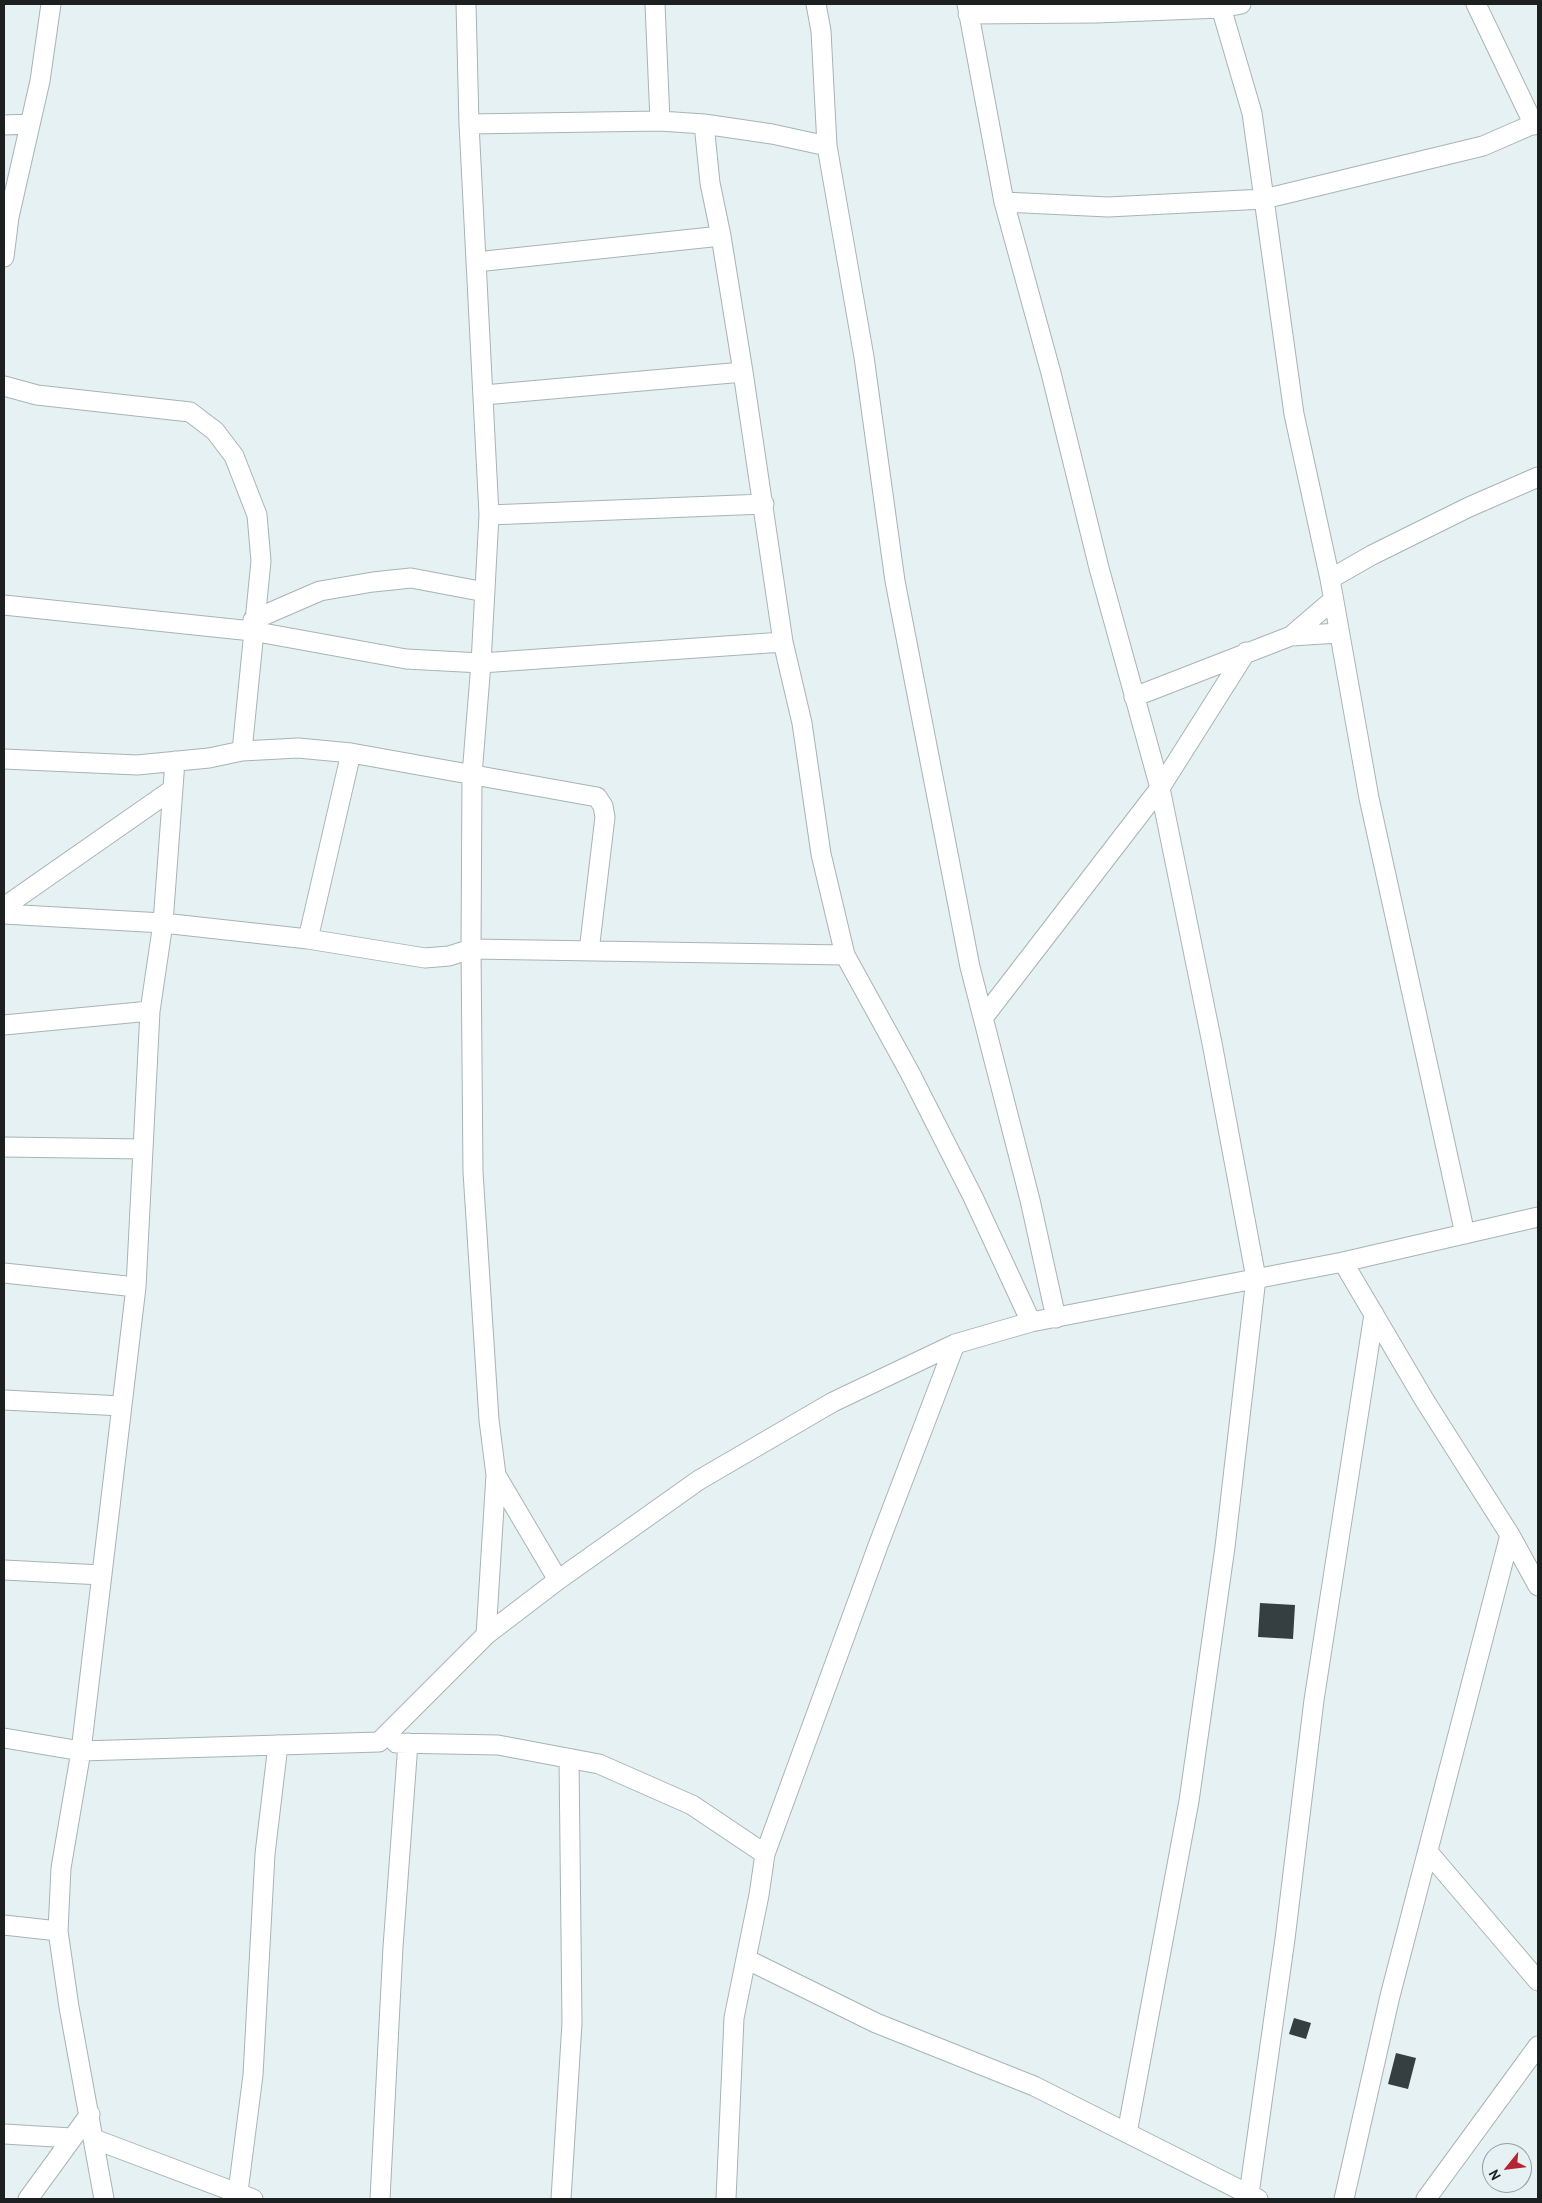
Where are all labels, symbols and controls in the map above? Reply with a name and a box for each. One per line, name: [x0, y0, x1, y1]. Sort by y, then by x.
north arrow: [1482, 2143, 1532, 2193]
text: N: [1485, 2166, 1505, 2183]

